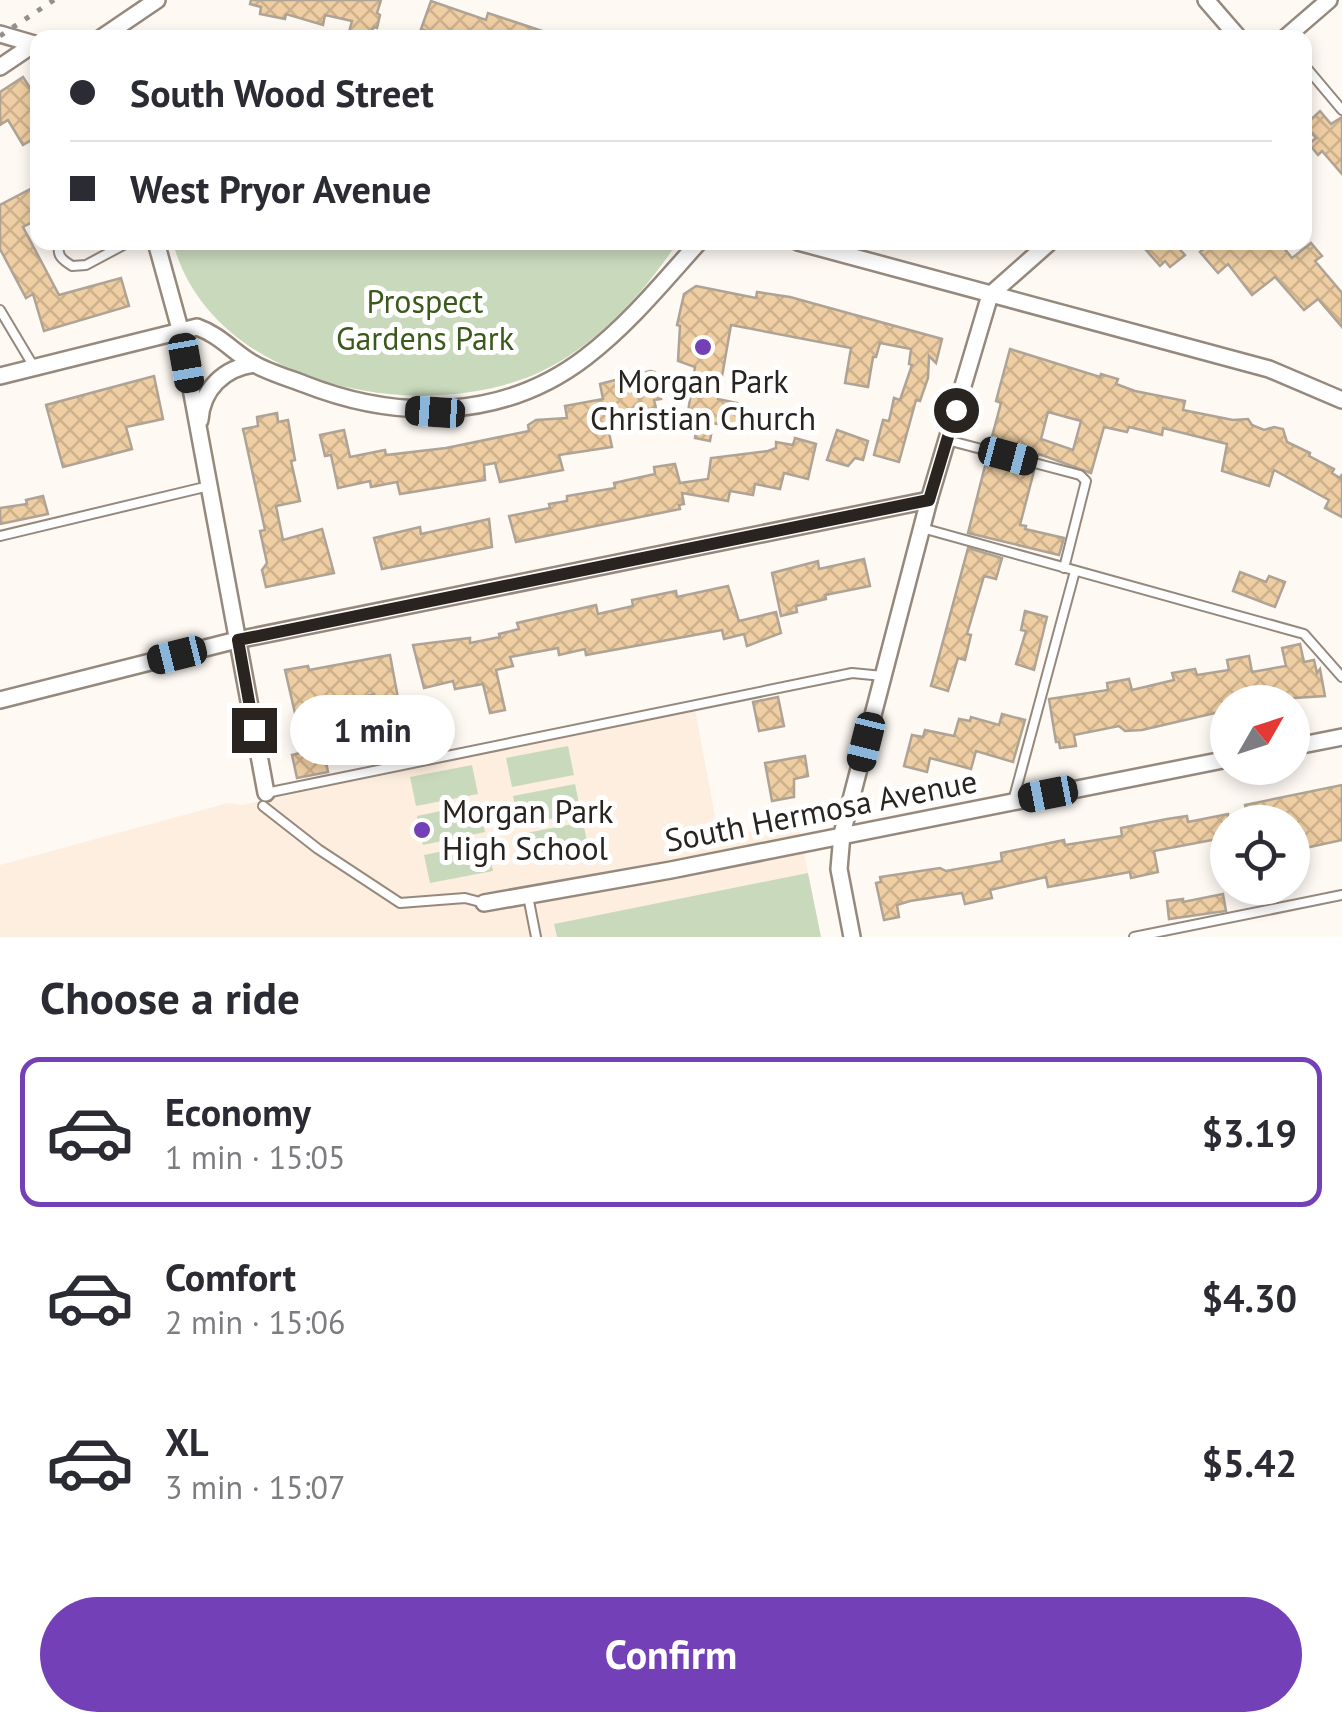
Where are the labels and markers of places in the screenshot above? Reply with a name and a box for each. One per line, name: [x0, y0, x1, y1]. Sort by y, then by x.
marker: Morgan Park Christian Church: [692, 336, 714, 358]
place label: Morgan Park Christian Church: [590, 360, 816, 439]
place label: Morgan Park High School: [442, 790, 614, 869]
marker: Morgan Park High School: [411, 819, 433, 841]

